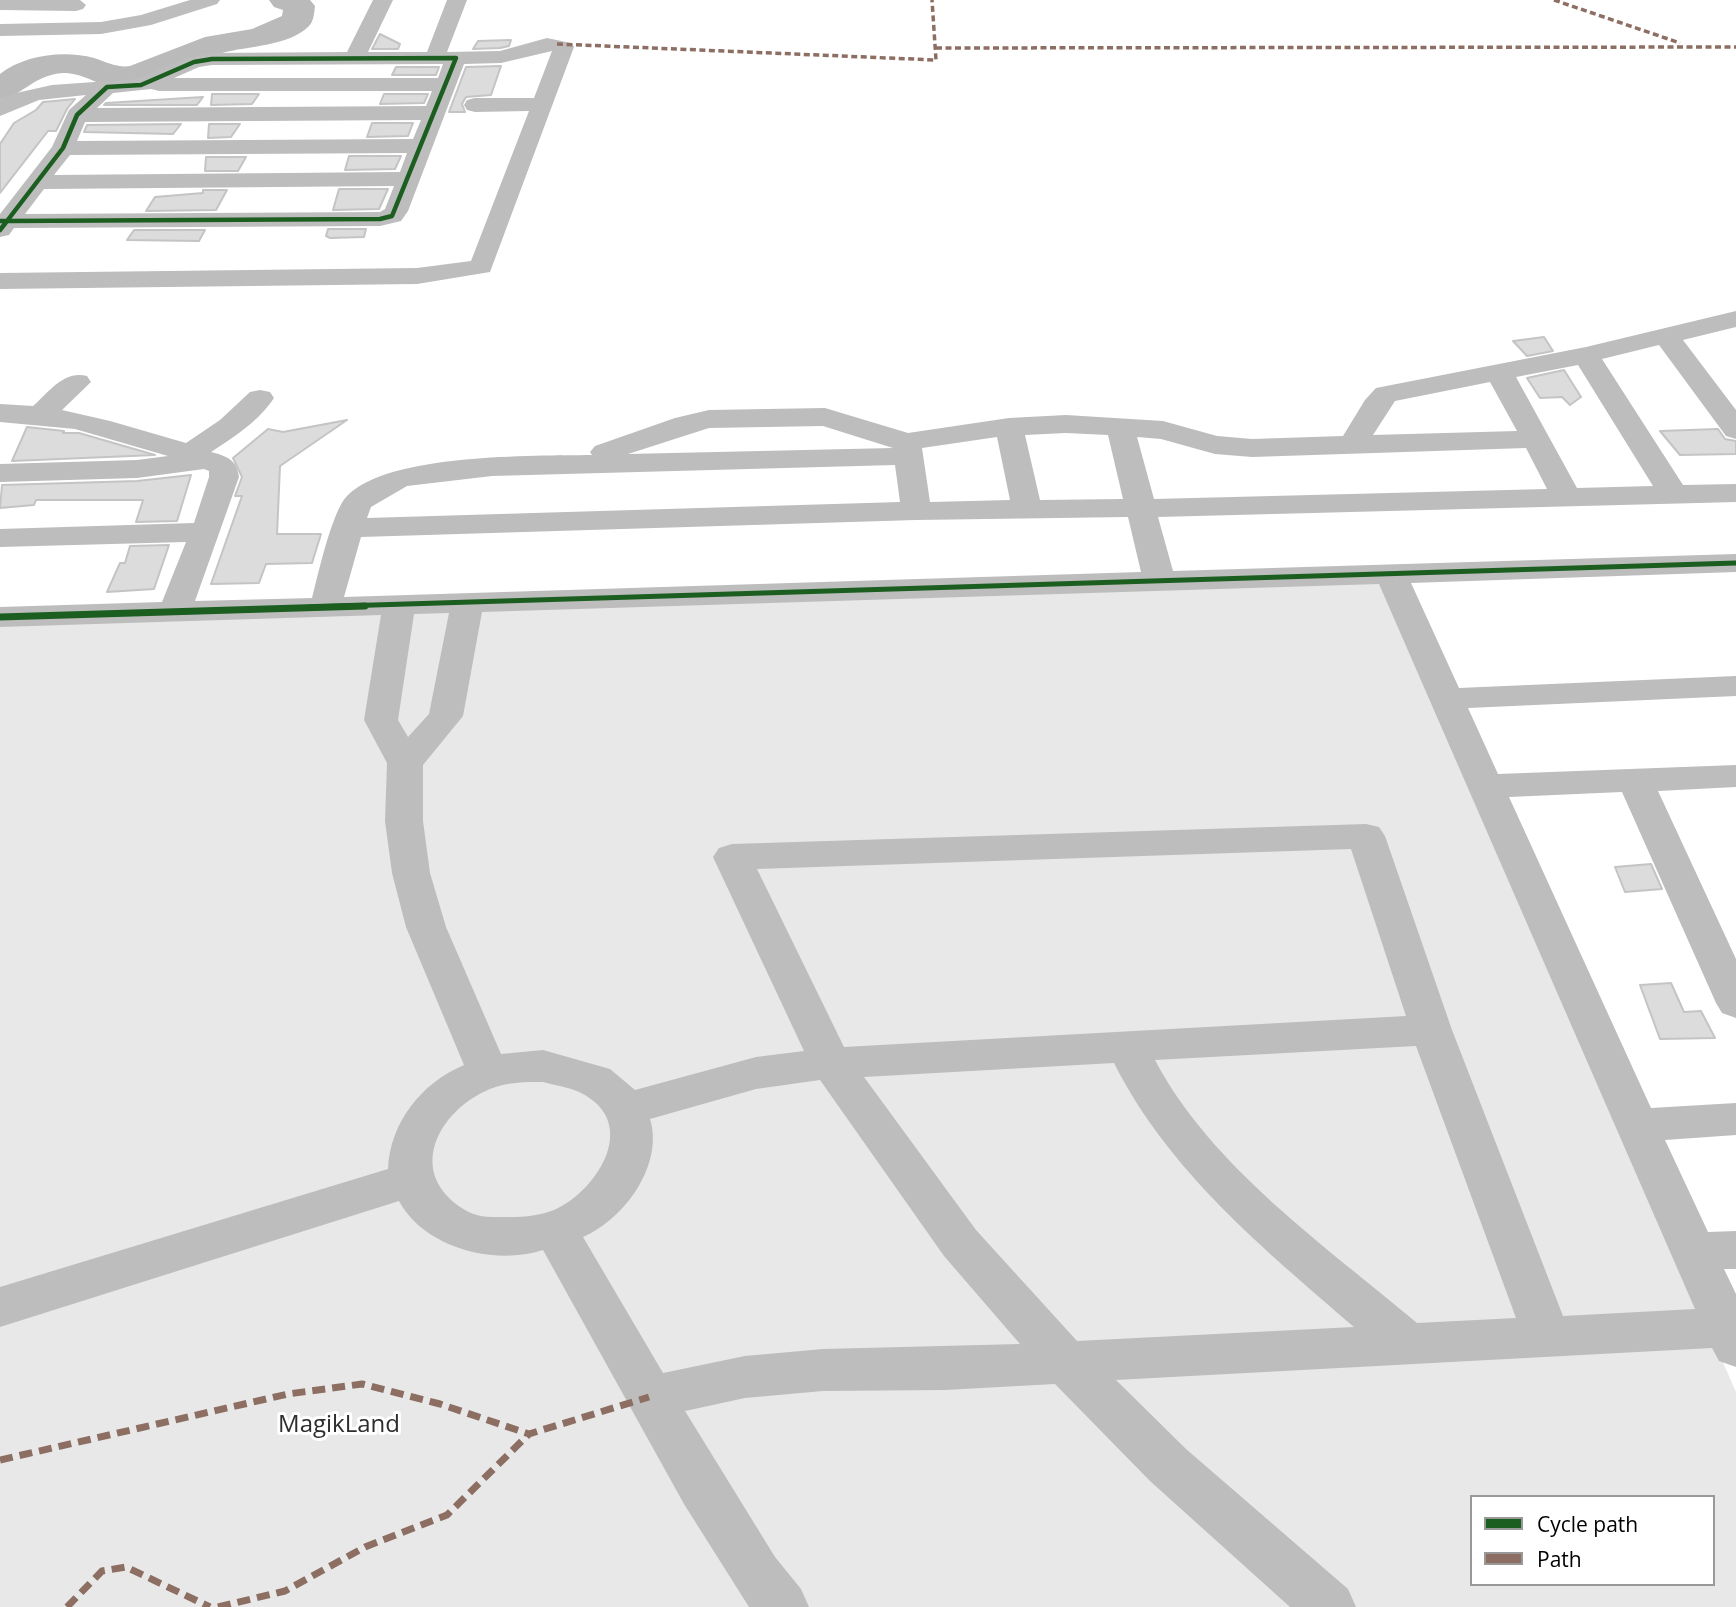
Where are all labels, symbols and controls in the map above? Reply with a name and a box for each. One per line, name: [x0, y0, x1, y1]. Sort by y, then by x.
park label: MagikLand: [278, 1411, 400, 1439]
legend: [1470, 1495, 1715, 1586]
text: Cycle path: [1537, 1510, 1638, 1538]
text: Path: [1537, 1545, 1582, 1573]

